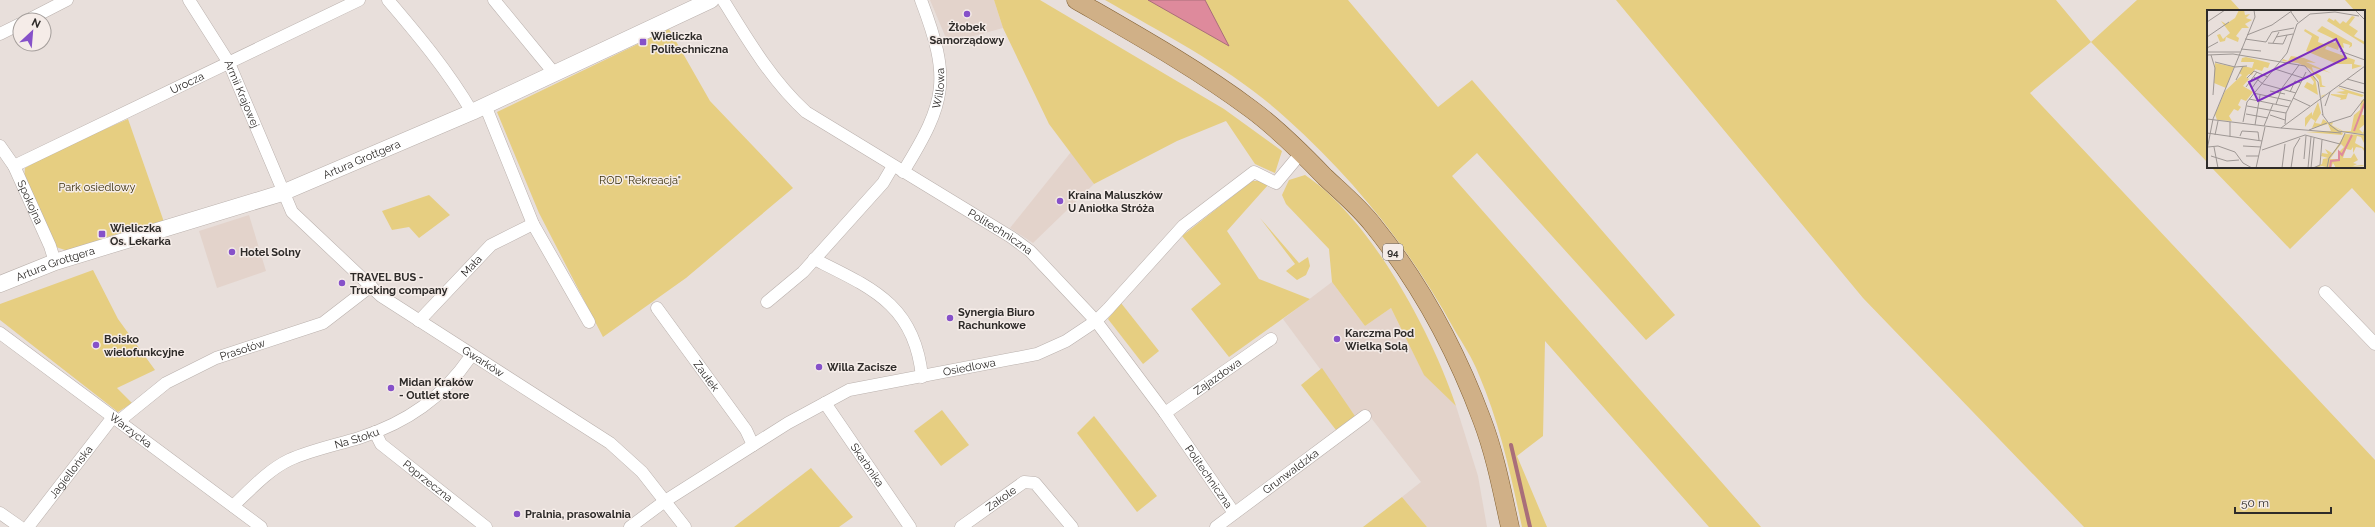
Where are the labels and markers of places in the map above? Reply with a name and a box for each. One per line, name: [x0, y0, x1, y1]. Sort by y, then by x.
marker: Żłobek Samorządowy: [962, 9, 972, 19]
place label: Żłobek Samorządowy: [930, 20, 1004, 47]
place label: Wieliczka Politechniczna: [651, 30, 728, 56]
marker: Wieliczka Politechniczna: [638, 37, 648, 47]
place label: Kraina Maluszków U Aniołka Stróża: [1068, 189, 1164, 215]
marker: Kraina Maluszków U Aniołka Stróża: [1055, 196, 1065, 206]
place label: Wieliczka Os. Lekarka: [110, 222, 171, 248]
marker: Wieliczka Os. Lekarka: [97, 229, 107, 239]
place label: Hotel Solny: [240, 246, 301, 259]
marker: Hotel Solny: [227, 247, 237, 257]
place label: TRAVEL BUS - Trucking company: [350, 271, 448, 297]
marker: TRAVEL BUS - Trucking company: [337, 278, 347, 288]
place label: Synergia Biuro Rachunkowe: [958, 306, 1035, 332]
marker: Synergia Biuro Rachunkowe: [945, 313, 955, 323]
place label: Karczma Pod Wielką Solą: [1345, 327, 1414, 353]
place label: Boisko wielofunkcyjne: [104, 333, 185, 359]
marker: Karczma Pod Wielką Solą: [1332, 334, 1342, 344]
marker: Boisko wielofunkcyjne: [91, 340, 101, 350]
place label: Willa Zacisze: [827, 361, 897, 374]
marker: Willa Zacisze: [814, 362, 824, 372]
place label: Midan Kraków - Outlet store: [399, 376, 474, 402]
marker: Midan Kraków - Outlet store: [386, 383, 396, 393]
place label: Pralnia, prasowalnia: [525, 508, 631, 521]
marker: Pralnia, prasowalnia: [512, 509, 522, 519]

